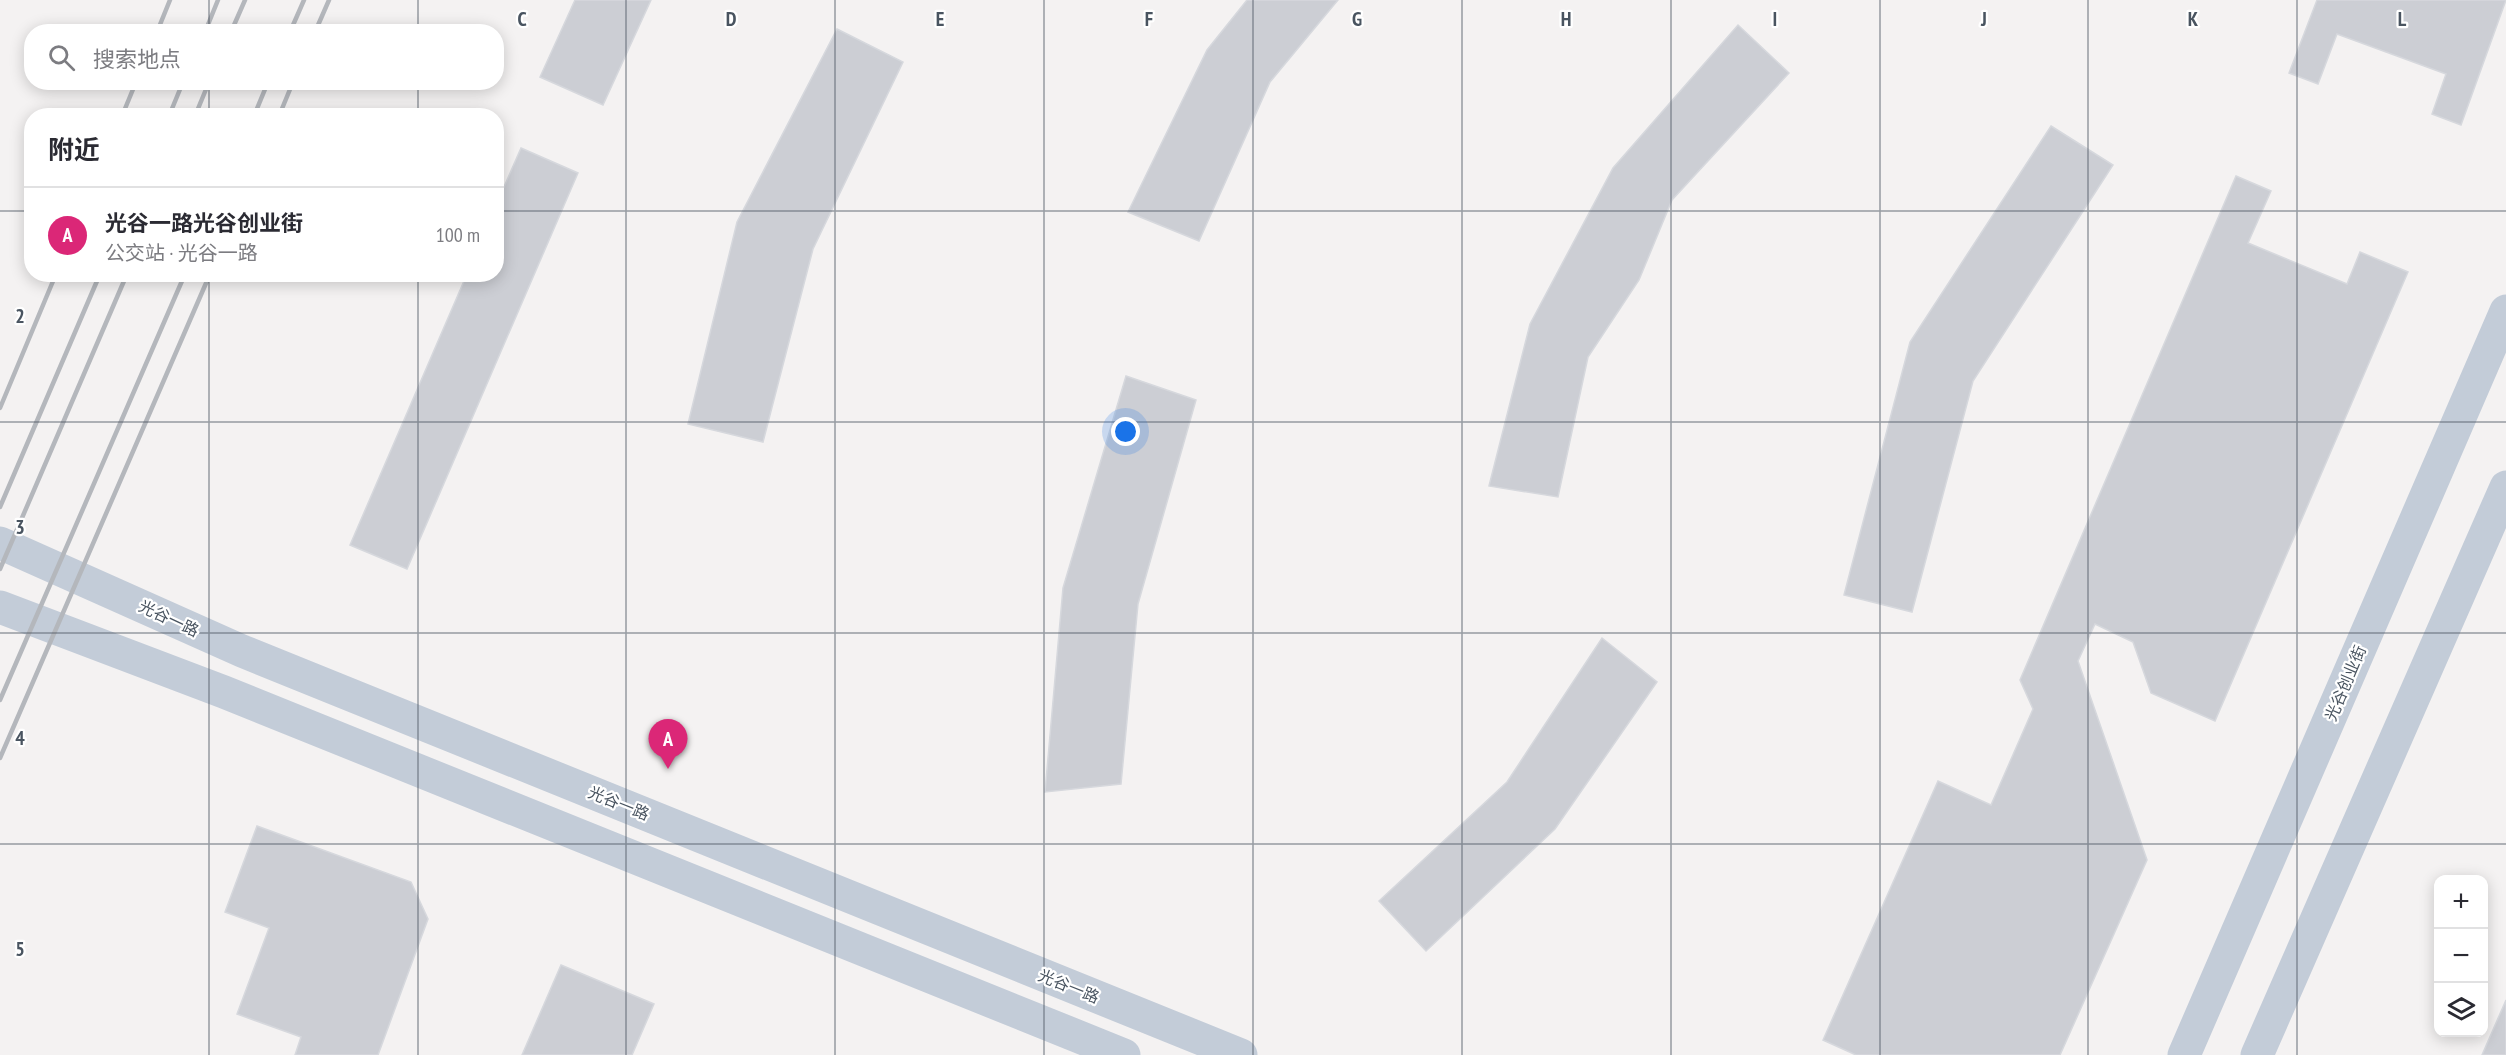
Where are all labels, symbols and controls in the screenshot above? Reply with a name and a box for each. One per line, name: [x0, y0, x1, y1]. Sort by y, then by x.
text: C: [517, 6, 527, 32]
text: D: [726, 6, 737, 32]
text: E: [936, 6, 944, 32]
text: F: [1145, 6, 1153, 32]
text: G: [1352, 6, 1362, 32]
text: H: [1561, 6, 1571, 32]
text: I: [1773, 6, 1777, 32]
text: J: [1980, 6, 1987, 32]
text: K: [2188, 6, 2199, 32]
text: L: [2398, 6, 2407, 32]
search box: [24, 24, 504, 90]
icon: search: [45, 41, 78, 74]
text: 搜索地点: [93, 45, 181, 73]
text: 附近: [48, 133, 100, 166]
text: 光谷一路光谷创业街: [105, 209, 303, 237]
text: A: [62, 222, 73, 248]
text: 100 m: [436, 222, 480, 248]
text: 公交站 · 光谷一路: [105, 240, 258, 266]
text: 2: [15, 303, 25, 329]
your location: [1111, 417, 1140, 446]
text: 3: [15, 514, 25, 540]
street label: 光谷一路: [136, 595, 202, 641]
street label: 光谷创业街: [2320, 642, 2370, 724]
pin: A: [648, 720, 688, 769]
text: 4: [15, 725, 25, 751]
street label: 光谷一路: [586, 782, 652, 824]
map controls: [2434, 875, 2488, 1037]
button: +: [2434, 875, 2488, 929]
button: −: [2434, 929, 2488, 983]
text: 5: [15, 936, 25, 962]
street label: 光谷一路: [1036, 965, 1102, 1007]
button: layers: [2434, 983, 2488, 1037]

